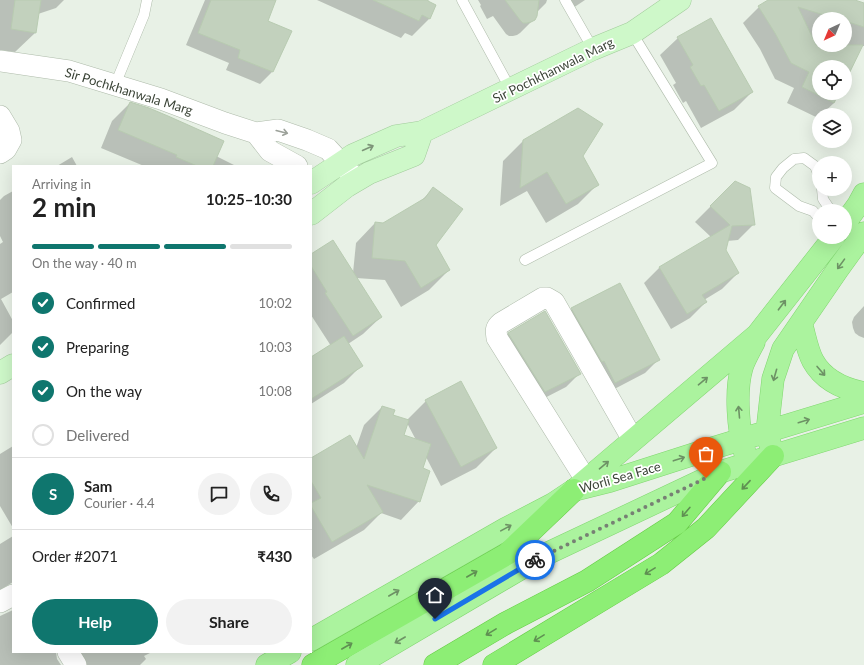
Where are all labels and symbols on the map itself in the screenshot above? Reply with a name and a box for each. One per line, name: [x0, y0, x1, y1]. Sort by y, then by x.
north arrow: [812, 12, 852, 52]
street label: Sir Pochkhanwala Marg: [490, 34, 616, 106]
street label: Sir Pochkhanwala Marg: [63, 64, 195, 118]
one-way arrow: [276, 129, 289, 136]
one-way arrow: [362, 144, 374, 152]
one-way arrow: [837, 259, 845, 270]
one-way arrow: [777, 299, 786, 310]
one-way arrow: [817, 366, 826, 377]
one-way arrow: [771, 369, 778, 382]
one-way arrow: [698, 376, 709, 385]
one-way arrow: [735, 405, 742, 418]
one-way arrow: [798, 417, 811, 424]
pin: [689, 437, 723, 478]
one-way arrow: [672, 455, 685, 462]
street label: Worli Sea Face: [577, 458, 663, 496]
one-way arrow: [599, 460, 609, 469]
one-way arrow: [741, 480, 751, 490]
one-way arrow: [682, 507, 691, 518]
one-way arrow: [500, 524, 512, 532]
courier: [515, 540, 555, 580]
one-way arrow: [645, 567, 656, 575]
one-way arrow: [466, 569, 478, 577]
pin: [418, 578, 452, 619]
one-way arrow: [388, 589, 400, 597]
one-way arrow: [485, 629, 497, 637]
one-way arrow: [533, 635, 545, 643]
one-way arrow: [394, 636, 406, 644]
one-way arrow: [341, 641, 353, 649]

